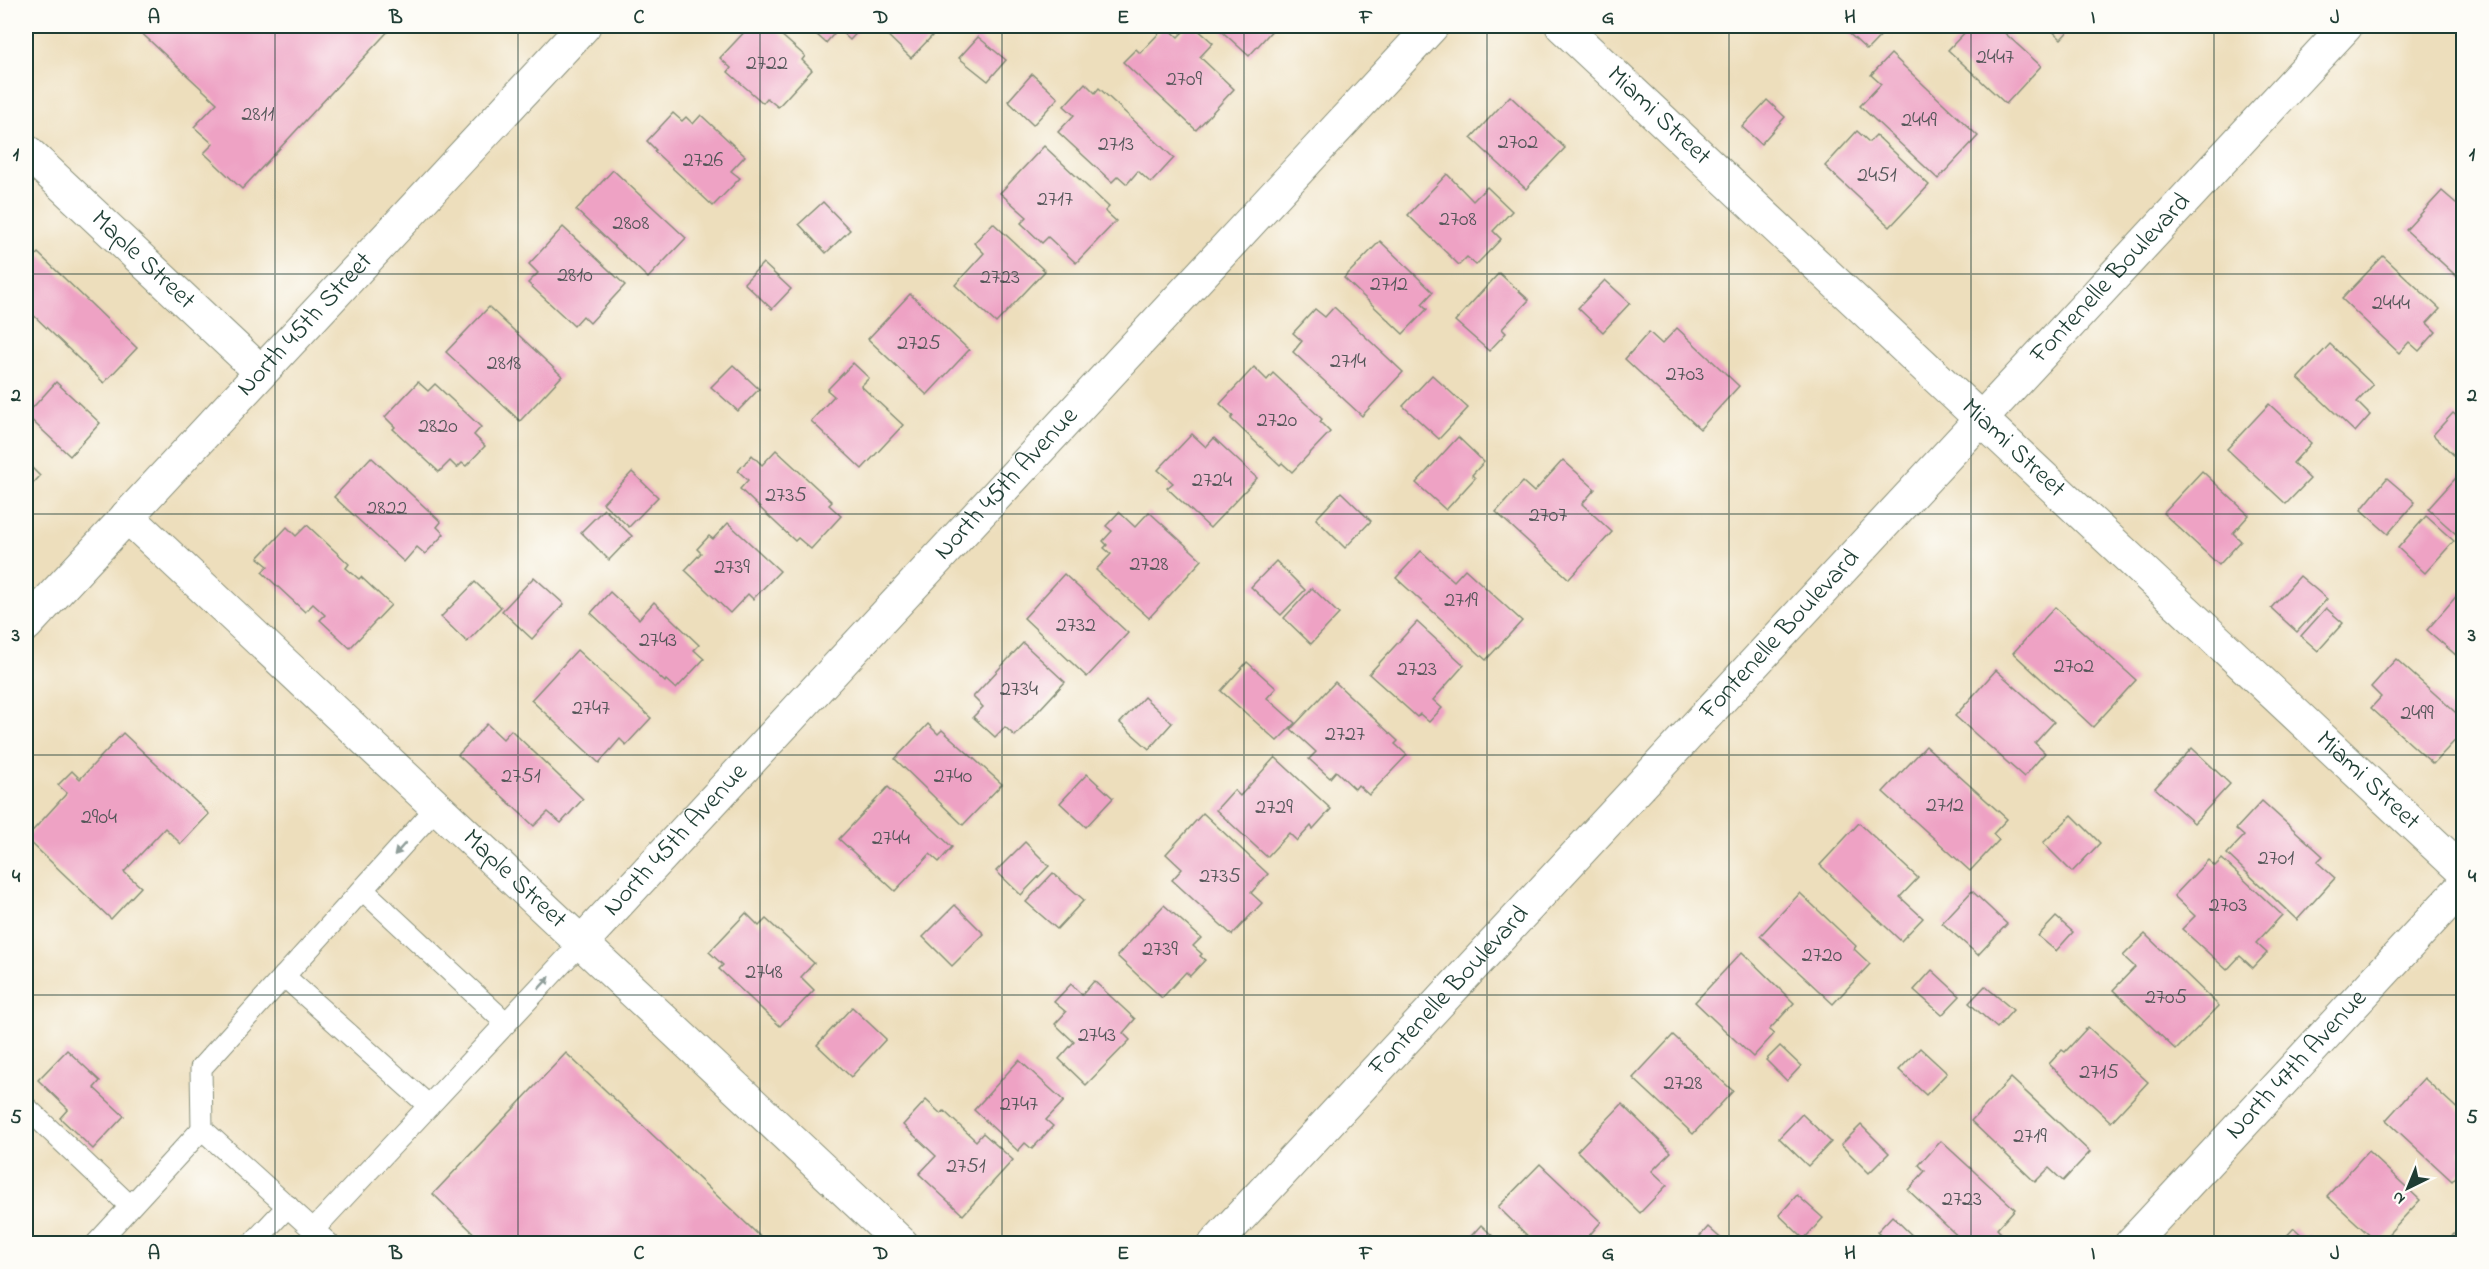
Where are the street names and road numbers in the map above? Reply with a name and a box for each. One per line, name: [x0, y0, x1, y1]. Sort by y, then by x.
street label: Miami Street: [1597, 57, 1719, 175]
street label: Fontenelle Boulevard: [2021, 185, 2201, 374]
street label: Maple Street: [82, 202, 204, 320]
street label: North 45th Street: [228, 244, 383, 406]
street label: Miami Street: [1952, 390, 2074, 508]
street label: North 45th Avenue: [926, 398, 1088, 570]
street label: Fontenelle Boulevard: [1691, 541, 1870, 730]
street label: Miami Street: [2306, 722, 2428, 840]
street label: North 45th Avenue: [595, 755, 758, 926]
street label: Maple Street: [453, 821, 575, 939]
street label: Fontenelle Boulevard: [1360, 897, 1539, 1086]
street label: North 47th Avenue: [2217, 981, 2377, 1149]

